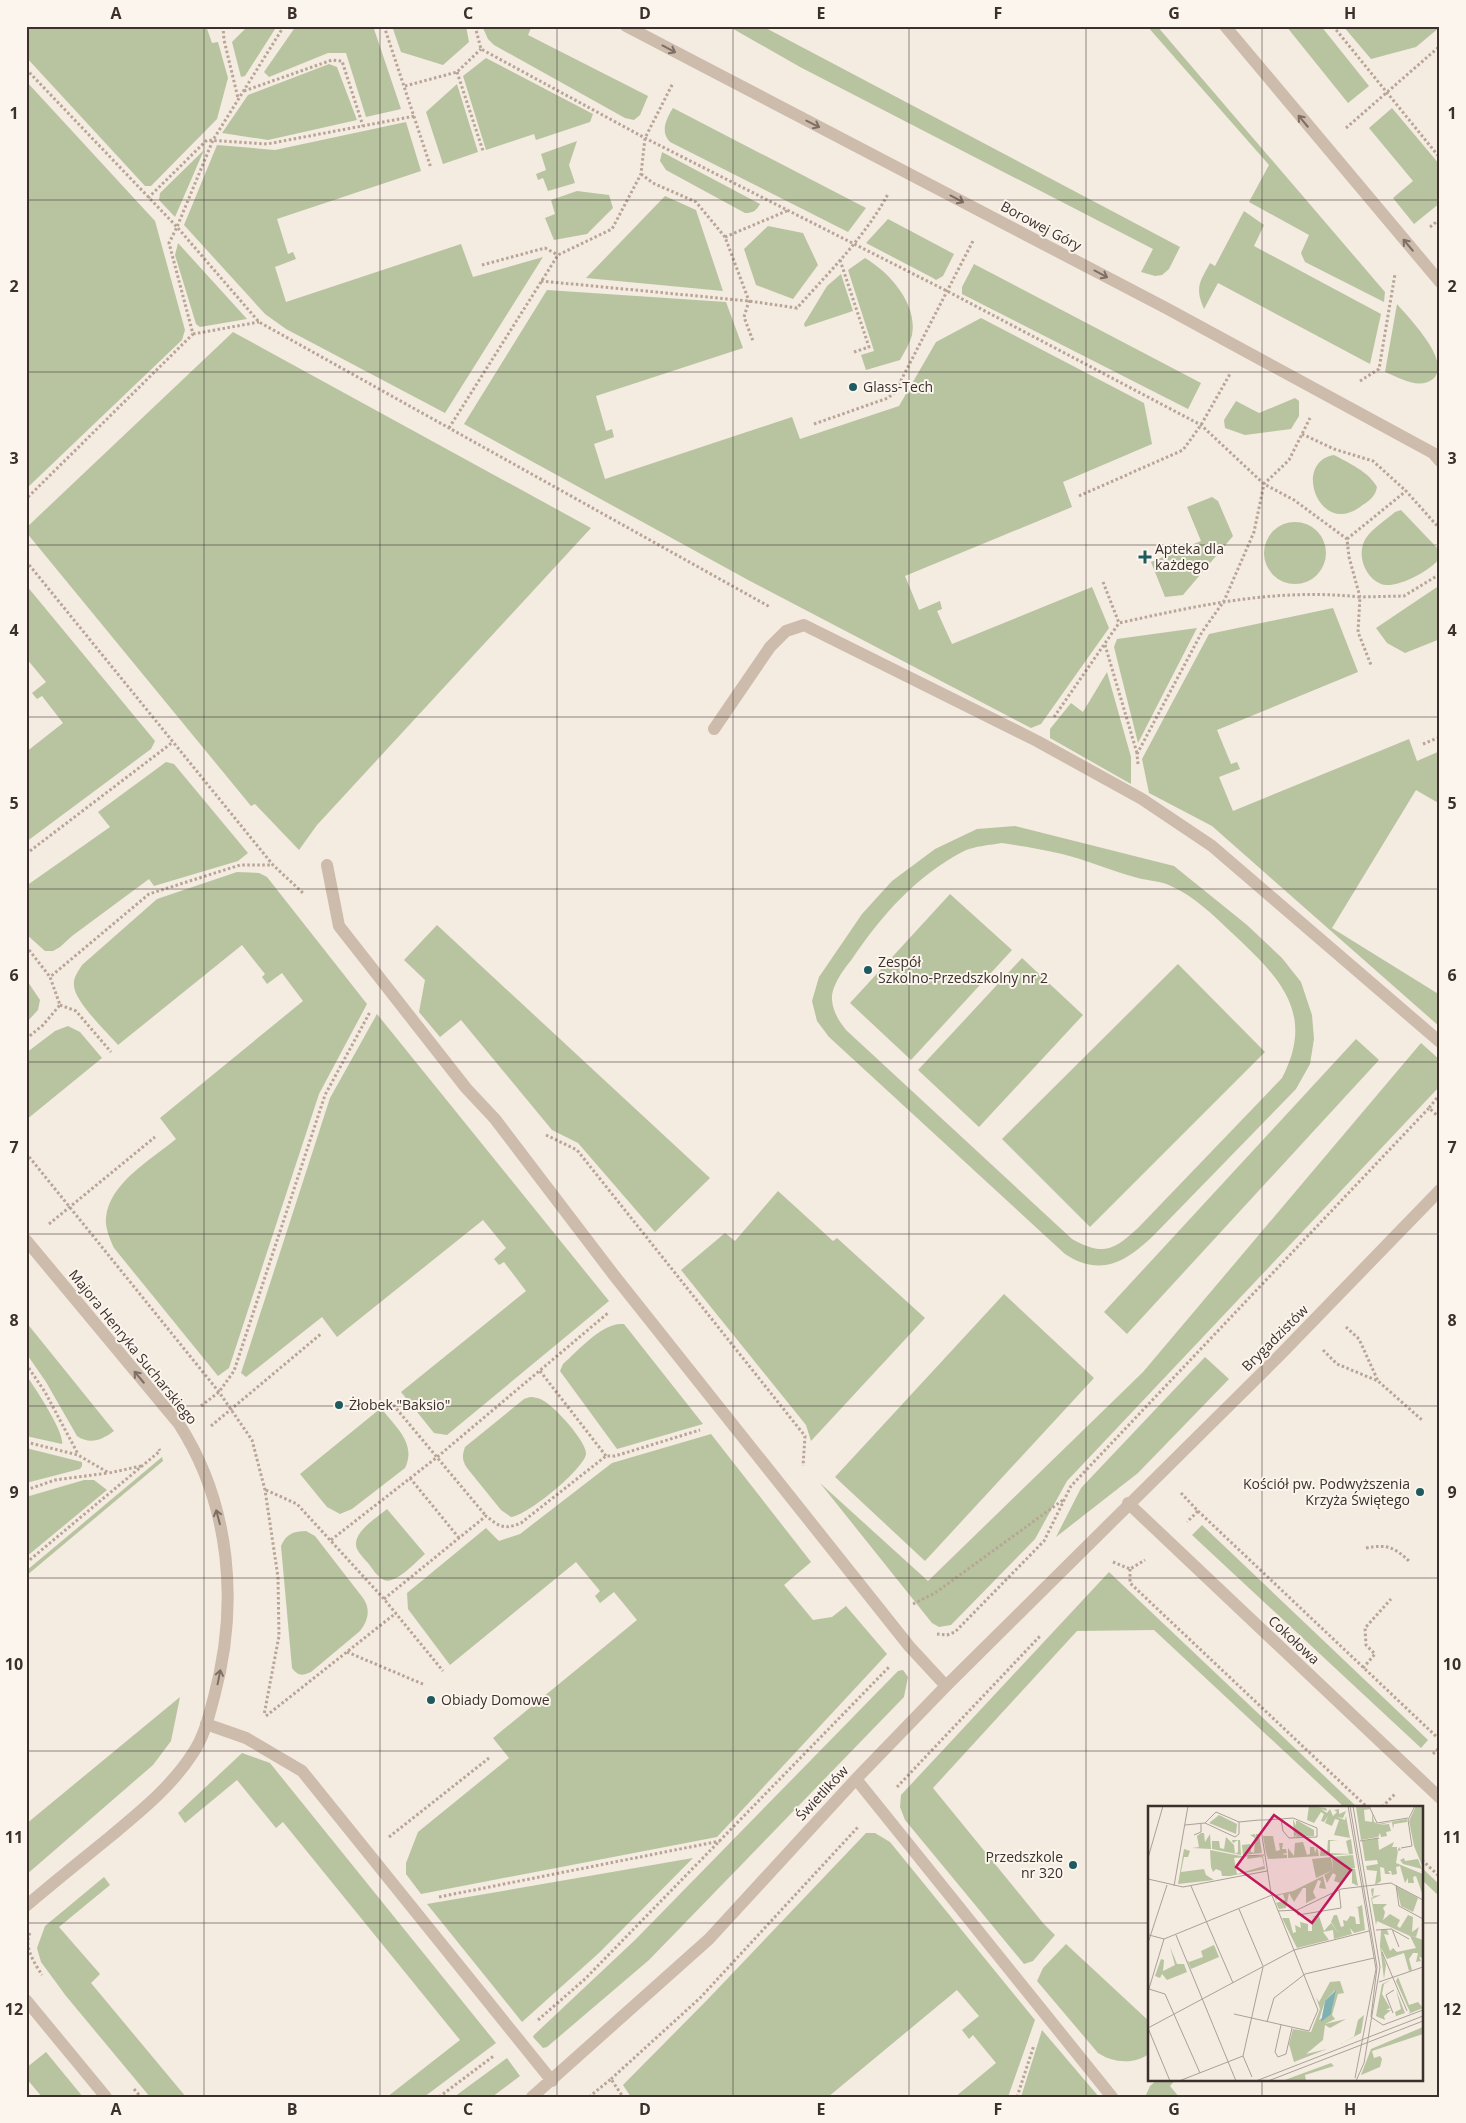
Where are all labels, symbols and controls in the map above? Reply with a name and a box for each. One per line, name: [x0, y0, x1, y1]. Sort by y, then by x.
text: A: [110, 2, 122, 24]
text: B: [287, 2, 297, 24]
text: C: [463, 2, 473, 24]
text: D: [639, 2, 651, 24]
text: E: [817, 2, 826, 24]
text: F: [994, 2, 1002, 24]
text: G: [1168, 2, 1180, 24]
text: H: [1344, 2, 1356, 24]
one-way arrow: [661, 45, 676, 54]
text: 1: [9, 102, 19, 124]
text: 1: [1447, 102, 1457, 124]
one-way arrow: [1298, 114, 1309, 127]
one-way arrow: [806, 119, 821, 129]
one-way arrow: [950, 194, 965, 204]
street label: Borowej Góry: [998, 196, 1086, 255]
one-way arrow: [1403, 238, 1414, 251]
one-way arrow: [1094, 269, 1109, 279]
text: 2: [9, 275, 19, 297]
text: 2: [1447, 275, 1457, 297]
place label: Glass-Tech: [863, 377, 933, 396]
marker: Glass-Tech: [847, 381, 859, 393]
text: 3: [9, 447, 19, 469]
text: 3: [1447, 447, 1457, 469]
place label: Apteka dla każdego: [1155, 539, 1224, 574]
marker: Apteka dla każdego: [1139, 551, 1151, 563]
text: 4: [9, 619, 19, 641]
text: 4: [1447, 619, 1457, 641]
text: 5: [9, 792, 19, 814]
text: 5: [1447, 792, 1457, 814]
place label: Zespół Szkolno-Przedszkolny nr 2: [878, 952, 1048, 987]
text: 6: [9, 964, 19, 986]
marker: Zespół Szkolno-Przedszkolny nr 2: [862, 964, 874, 976]
text: 6: [1447, 964, 1457, 986]
text: 7: [9, 1136, 19, 1158]
text: 7: [1447, 1136, 1457, 1158]
street label: Majora Henryka Sucharskiego: [65, 1265, 202, 1428]
street label: Brygadzistów: [1237, 1300, 1312, 1375]
text: 8: [9, 1309, 19, 1331]
text: 8: [1447, 1309, 1457, 1331]
one-way arrow: [134, 1371, 145, 1384]
place label: Żłobek "Baksio": [349, 1395, 450, 1414]
marker: Żłobek "Baksio": [333, 1399, 345, 1411]
place label: Kościół pw. Podwyższenia Krzyża Świętego: [1243, 1474, 1410, 1509]
text: 9: [9, 1481, 19, 1503]
text: 9: [1447, 1481, 1457, 1503]
marker: Kościół pw. Podwyższenia Krzyża Świętego: [1414, 1486, 1426, 1498]
one-way arrow: [212, 1509, 222, 1525]
street label: Cokołowa: [1265, 1611, 1324, 1668]
text: 10: [5, 1653, 23, 1675]
text: 10: [1443, 1653, 1461, 1675]
one-way arrow: [214, 1670, 224, 1686]
place label: Obiady Domowe: [441, 1690, 550, 1709]
marker: Obiady Domowe: [425, 1694, 437, 1706]
street label: Świetlików: [791, 1761, 852, 1824]
inset map: [1148, 1806, 1424, 2080]
text: 11: [5, 1826, 23, 1848]
text: 11: [1443, 1826, 1461, 1848]
place label: Przedszkole nr 320: [985, 1847, 1063, 1882]
marker: Przedszkole nr 320: [1067, 1859, 1079, 1871]
text: 12: [5, 1998, 23, 2020]
text: 12: [1443, 1998, 1461, 2020]
text: A: [110, 2098, 122, 2120]
text: B: [287, 2098, 297, 2120]
text: C: [463, 2098, 473, 2120]
text: D: [639, 2098, 651, 2120]
text: E: [817, 2098, 826, 2120]
text: F: [994, 2098, 1002, 2120]
text: G: [1168, 2098, 1180, 2120]
text: H: [1344, 2098, 1356, 2120]

